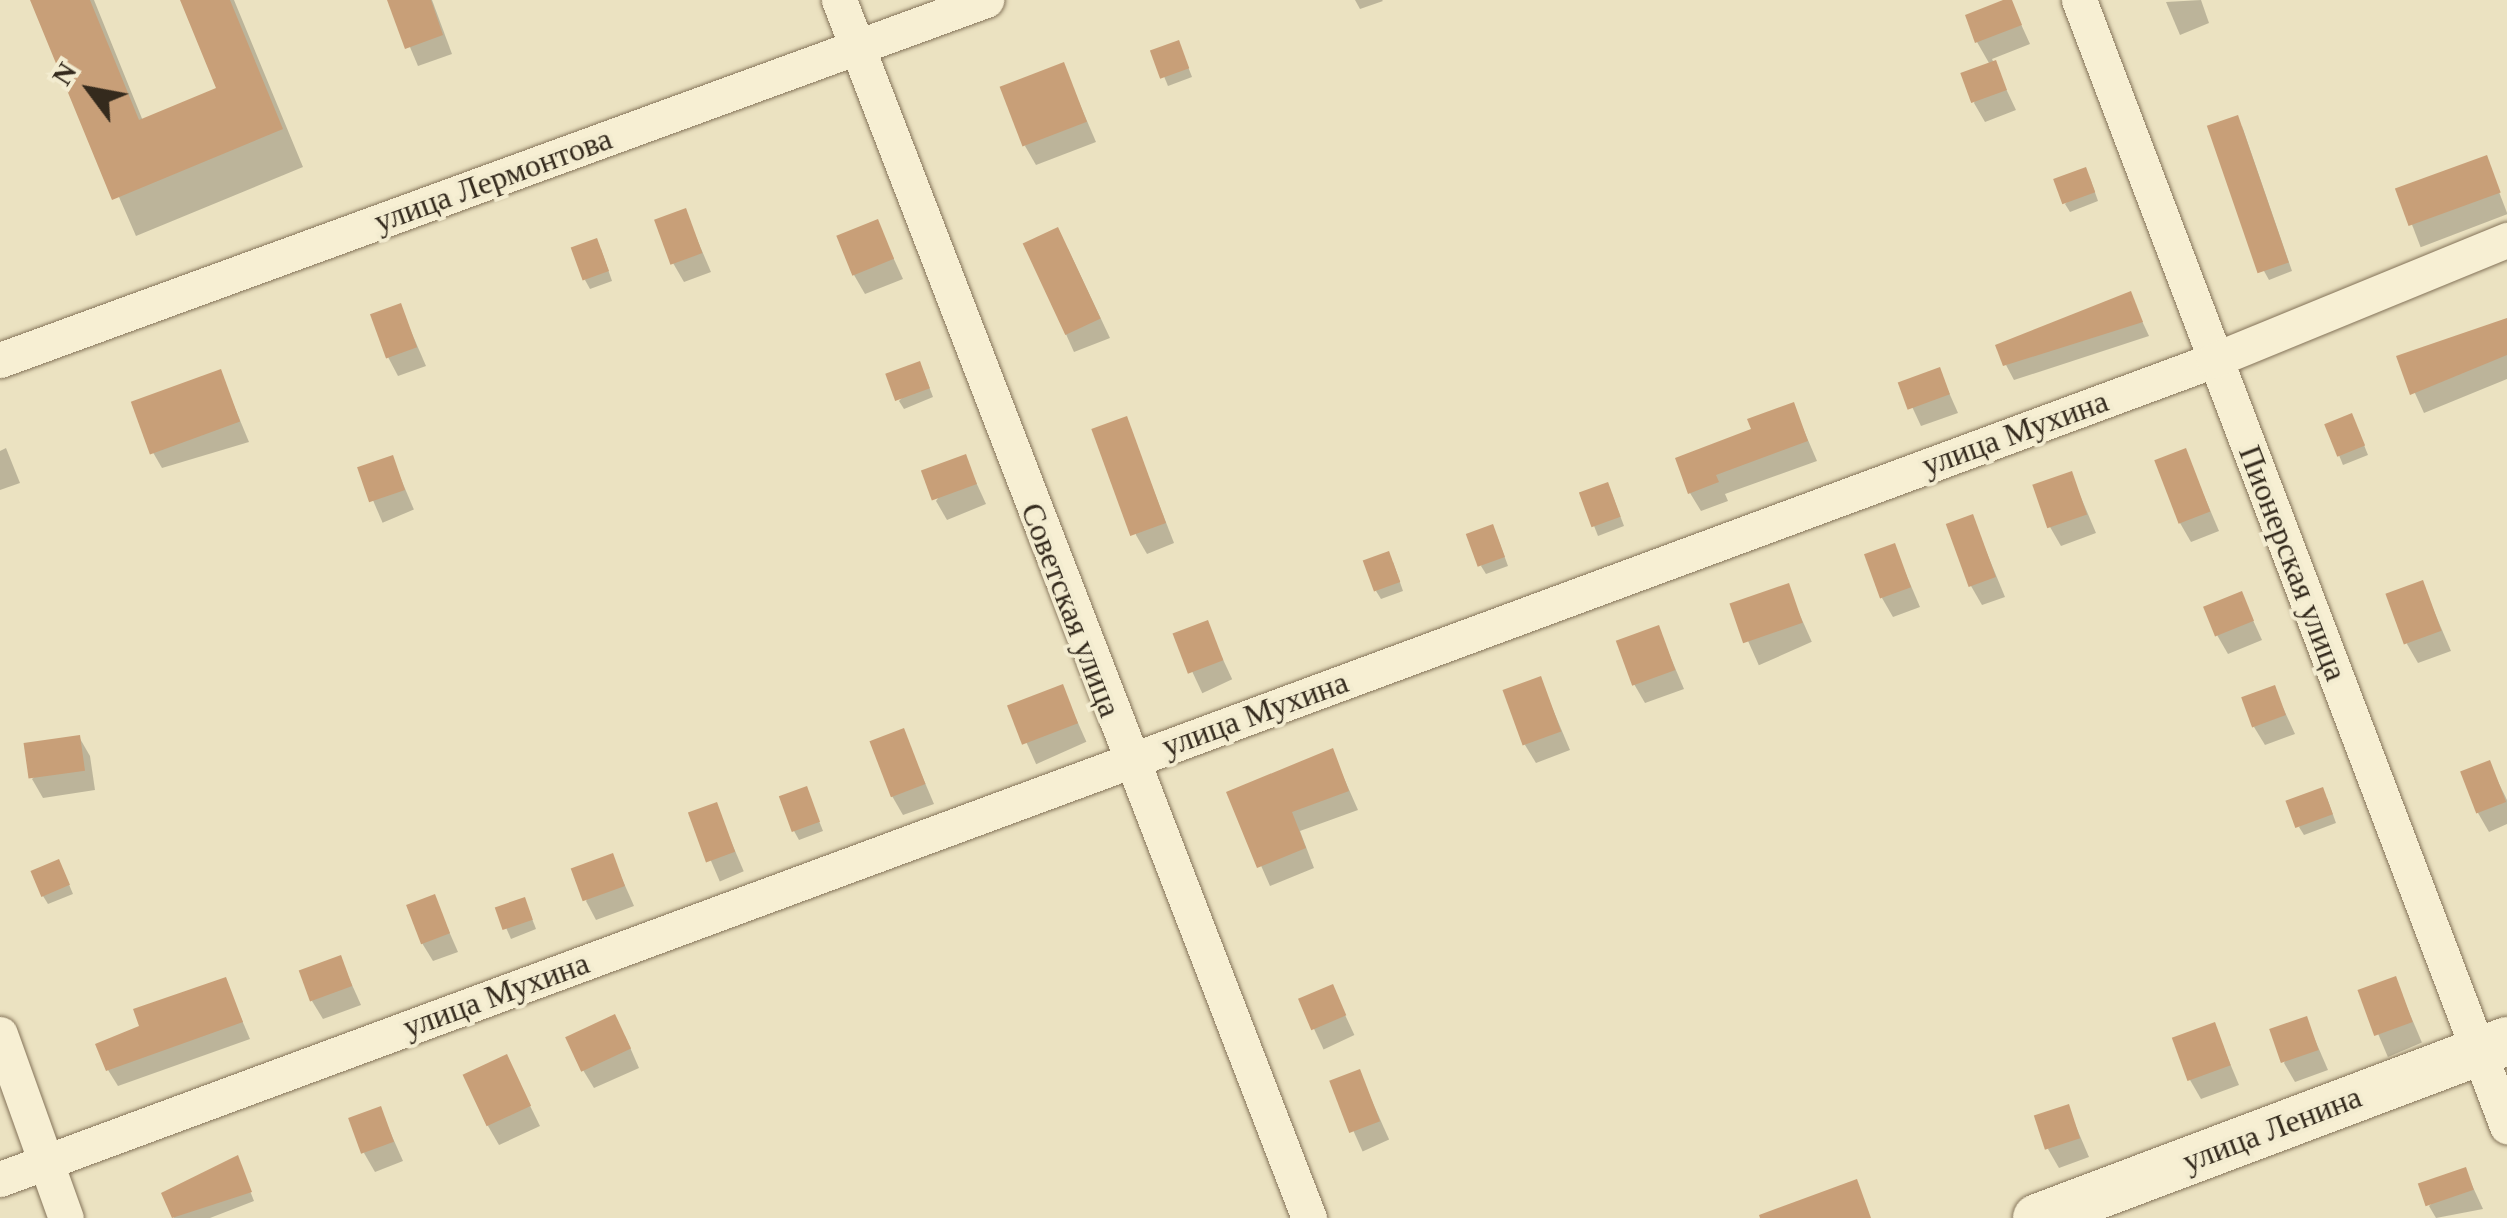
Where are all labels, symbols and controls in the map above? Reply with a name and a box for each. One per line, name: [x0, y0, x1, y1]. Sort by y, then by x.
north arrow: [40, 40, 140, 140]
text: N: [46, 57, 83, 91]
street label: улица Лермонтова: [369, 119, 617, 241]
street label: улица Мухина: [1917, 382, 2113, 484]
street label: Пионерская улица: [2231, 440, 2355, 686]
street label: Советская улица: [1013, 498, 1129, 722]
street label: улица Мухина: [1157, 663, 1353, 765]
street label: улица Мухина: [398, 944, 594, 1046]
street label: улица Ленина: [2177, 1077, 2367, 1181]

